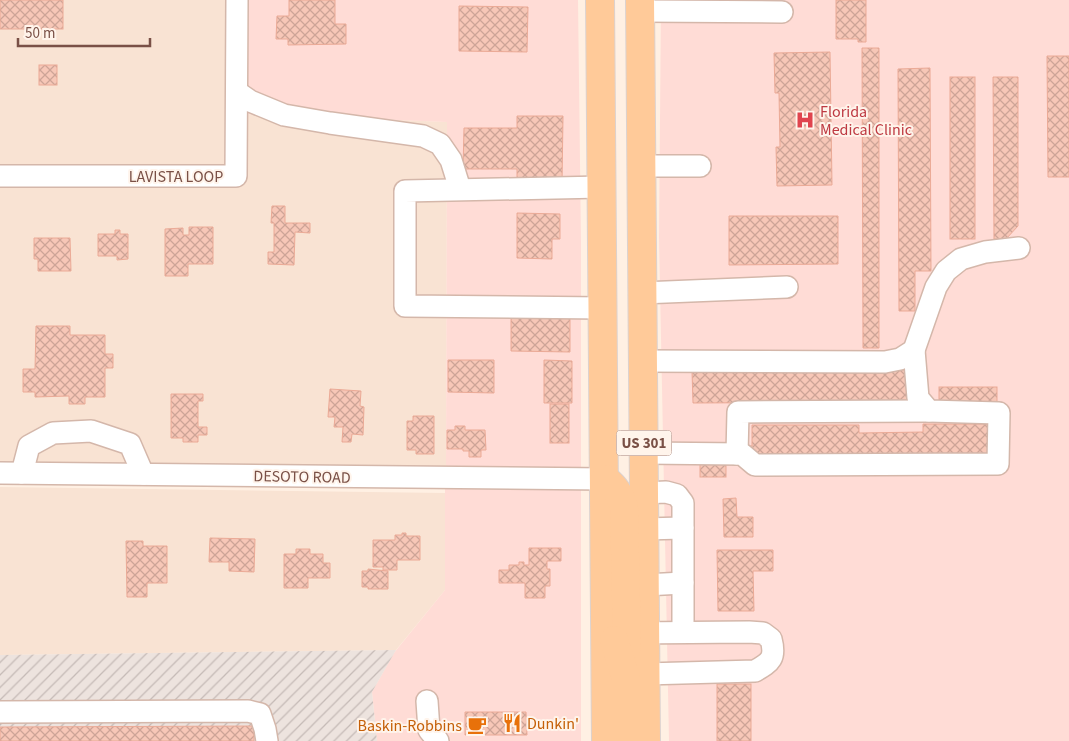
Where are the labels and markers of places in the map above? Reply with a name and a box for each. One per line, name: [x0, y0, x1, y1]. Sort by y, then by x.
place label: Florida Medical Clinic: [820, 101, 912, 141]
hospital icon: Florida Medical Clinic: [794, 109, 816, 131]
restaurant icon: Dunkin': [501, 712, 523, 734]
place label: Dunkin': [527, 713, 579, 735]
cafe icon: Baskin-Robbins: [466, 714, 488, 736]
place label: Baskin-Robbins: [358, 715, 462, 737]

